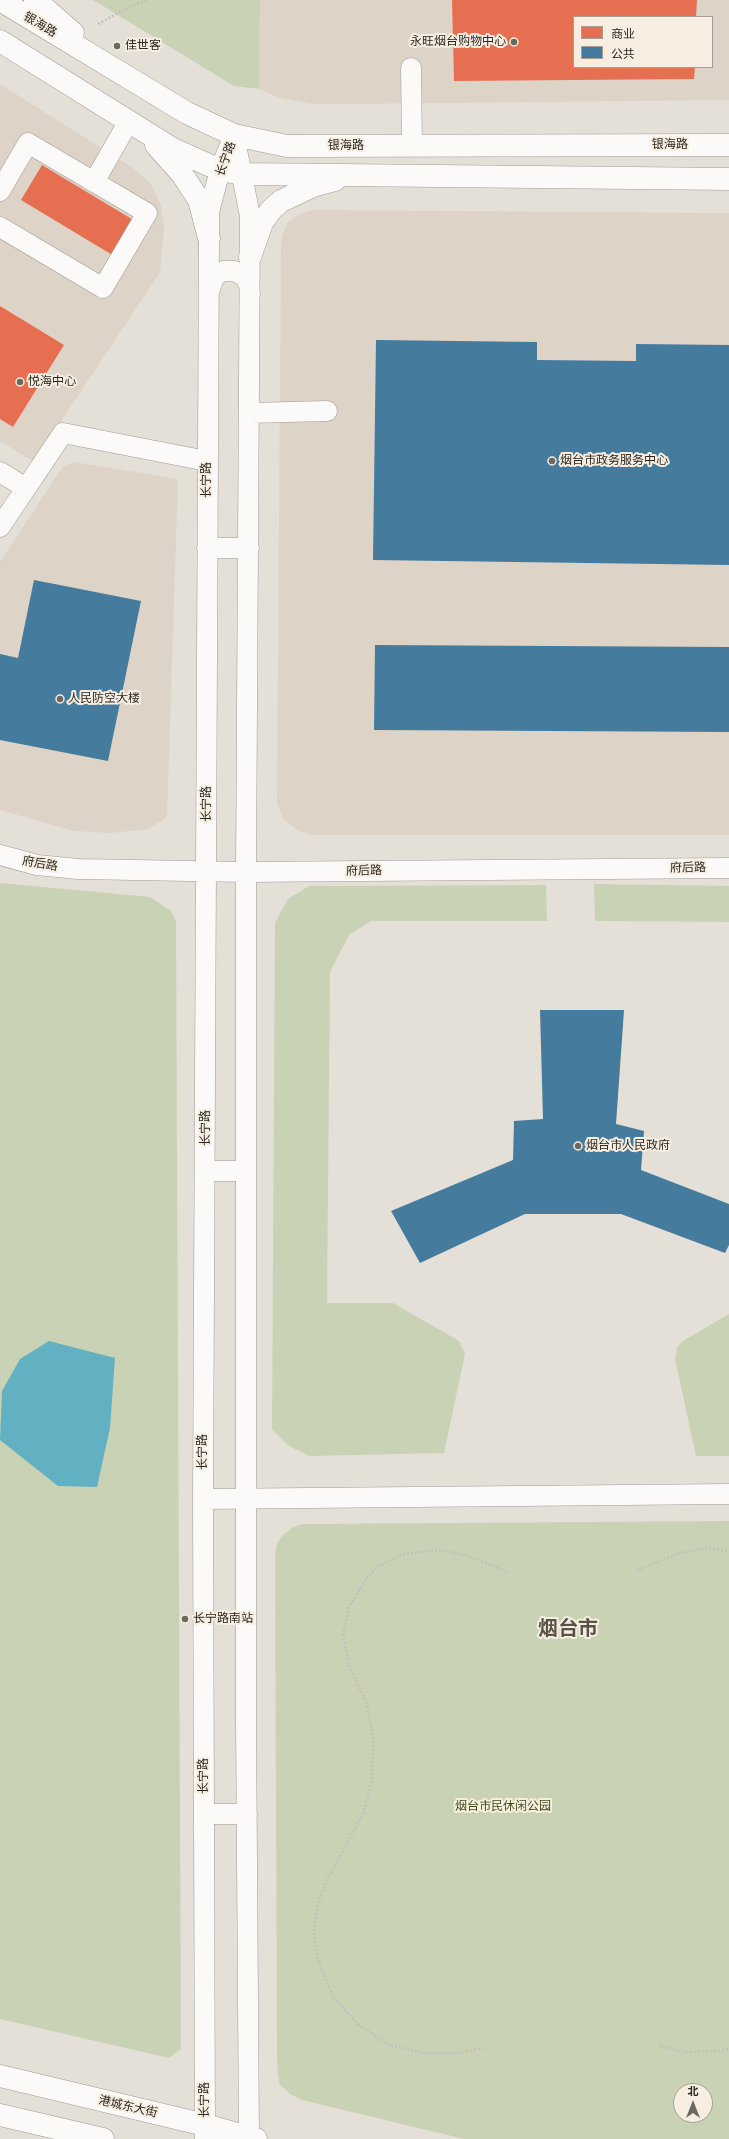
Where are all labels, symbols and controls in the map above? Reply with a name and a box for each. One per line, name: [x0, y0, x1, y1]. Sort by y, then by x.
street label: 银海路: [21, 10, 59, 40]
legend: [573, 16, 713, 68]
text: 商业: [611, 27, 635, 41]
place label: 永旺烟台购物中心: [410, 35, 506, 49]
marker: 永旺烟台购物中心: [509, 37, 519, 47]
place label: 佳世客: [125, 39, 161, 53]
marker: 佳世客: [112, 41, 122, 51]
text: 公共: [611, 47, 635, 61]
street label: 银海路: [652, 138, 688, 152]
street label: 银海路: [328, 139, 364, 153]
street label: 长宁路: [213, 140, 239, 178]
place label: 悦海中心: [28, 375, 76, 389]
marker: 悦海中心: [15, 377, 25, 387]
place label: 烟台市政务服务中心: [560, 454, 668, 468]
marker: 烟台市政务服务中心: [547, 456, 557, 466]
street label: 长宁路: [200, 462, 214, 498]
place label: 人民防空大楼: [68, 692, 140, 706]
marker: 人民防空大楼: [55, 694, 65, 704]
street label: 长宁路: [200, 786, 214, 822]
street label: 府后路: [21, 854, 59, 874]
street label: 府后路: [670, 860, 706, 876]
street label: 府后路: [346, 863, 382, 879]
street label: 长宁路: [199, 1110, 213, 1146]
place label: 烟台市人民政府: [586, 1139, 670, 1153]
marker: 烟台市人民政府: [573, 1141, 583, 1151]
street label: 长宁路: [196, 1434, 210, 1470]
place label: 长宁路南站: [193, 1612, 253, 1626]
marker: 长宁路南站: [180, 1614, 190, 1624]
district label: 烟台市: [538, 1617, 598, 1641]
street label: 长宁路: [197, 1758, 211, 1794]
park label: 烟台市民休闲公园: [455, 1800, 551, 1814]
street label: 长宁路: [198, 2082, 212, 2118]
north arrow: [673, 2083, 713, 2123]
text: 北: [688, 2085, 699, 2098]
street label: 港城东大街: [97, 2093, 159, 2121]

